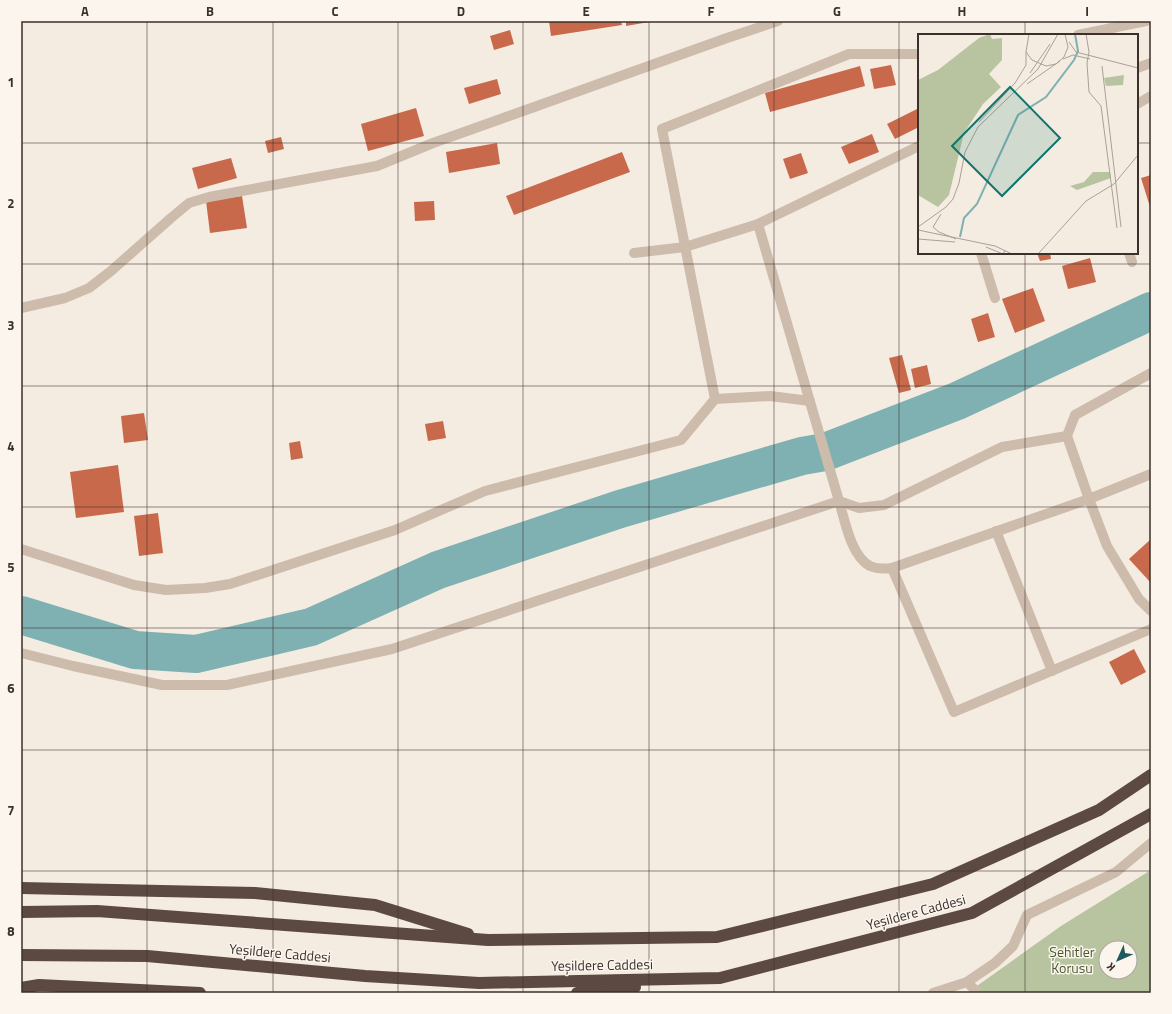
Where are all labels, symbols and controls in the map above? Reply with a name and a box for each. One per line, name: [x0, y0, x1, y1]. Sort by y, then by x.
text: A: [81, 1, 89, 21]
text: B: [206, 1, 214, 21]
text: C: [331, 1, 339, 21]
text: D: [457, 1, 465, 21]
text: E: [582, 1, 590, 21]
text: F: [708, 1, 715, 21]
text: G: [833, 1, 841, 21]
text: H: [958, 1, 966, 21]
text: I: [1085, 1, 1089, 21]
inset map: [918, 34, 1138, 254]
text: 1: [7, 72, 15, 92]
text: 2: [7, 193, 15, 213]
text: 3: [7, 315, 15, 335]
text: 4: [7, 436, 15, 456]
text: 5: [7, 557, 15, 577]
text: 6: [7, 678, 15, 698]
text: 7: [7, 800, 15, 820]
street label: Yeşildere Caddesi: [864, 888, 968, 935]
text: 8: [7, 921, 15, 941]
street label: Yeşildere Caddesi: [228, 938, 332, 967]
north arrow: [1098, 940, 1138, 980]
park label: Şehitler Korusu: [1049, 941, 1095, 978]
street label: Yeşildere Caddesi: [551, 953, 653, 976]
text: K: [1103, 959, 1119, 975]

